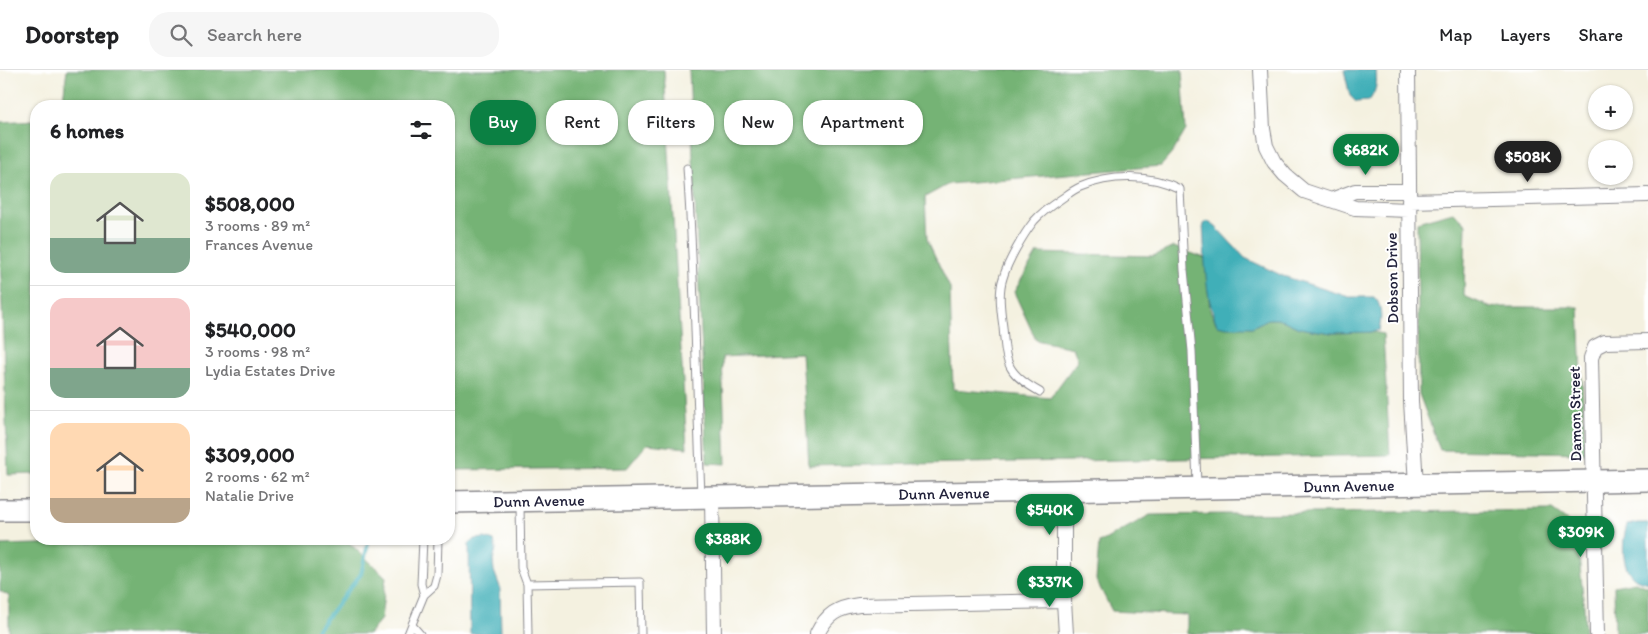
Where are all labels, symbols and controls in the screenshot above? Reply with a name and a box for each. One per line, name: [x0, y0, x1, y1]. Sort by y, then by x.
search box: [149, 12, 499, 57]
text: Doorstep: [25, 20, 119, 49]
icon: search: [167, 21, 195, 49]
text: Search here: [207, 23, 302, 46]
text: Map: [1439, 24, 1472, 46]
text: Layers: [1500, 24, 1550, 46]
text: Share: [1578, 24, 1623, 46]
map controls: [1588, 85, 1633, 185]
button: +: [1588, 85, 1633, 130]
chip: Buy: [470, 100, 536, 145]
chip: Rent: [546, 100, 618, 145]
chip: Filters: [628, 100, 714, 145]
chip: New: [724, 100, 793, 145]
chip: Apartment: [803, 100, 923, 145]
icon: filters: [407, 116, 435, 144]
text: 6 homes: [50, 118, 124, 143]
pin: $682K: [1331, 134, 1401, 176]
text: $682K: [1344, 140, 1388, 159]
pin: $508K: [1493, 140, 1563, 183]
button: −: [1588, 140, 1633, 185]
text: $508K: [1505, 147, 1551, 166]
text: $508,000: [205, 191, 295, 216]
icon: home: [90, 193, 150, 253]
text: 3 rooms · 89 m²: [205, 216, 310, 235]
street label: Dobson Drive: [1382, 232, 1402, 324]
text: Frances Avenue: [205, 235, 313, 254]
text: $540,000: [205, 317, 296, 342]
icon: home: [90, 318, 150, 378]
text: 3 rooms · 98 m²: [205, 342, 310, 361]
text: Lydia Estates Drive: [205, 361, 335, 380]
street label: Damon Street: [1565, 366, 1585, 462]
text: $309,000: [205, 442, 295, 467]
icon: home: [90, 443, 150, 503]
text: 2 rooms · 62 m²: [205, 467, 310, 486]
street label: Dunn Avenue: [1303, 475, 1395, 496]
street label: Dunn Avenue: [898, 483, 990, 503]
text: Natalie Drive: [205, 486, 294, 505]
street label: Dunn Avenue: [493, 490, 585, 511]
pin: $540K: [1015, 494, 1085, 536]
text: $540K: [1027, 500, 1073, 519]
pin: $309K: [1546, 516, 1616, 558]
pin: $388K: [693, 522, 763, 565]
text: $309K: [1558, 522, 1604, 541]
text: $388K: [706, 529, 750, 548]
pin: $337K: [1015, 566, 1085, 608]
text: $337K: [1028, 572, 1072, 591]

